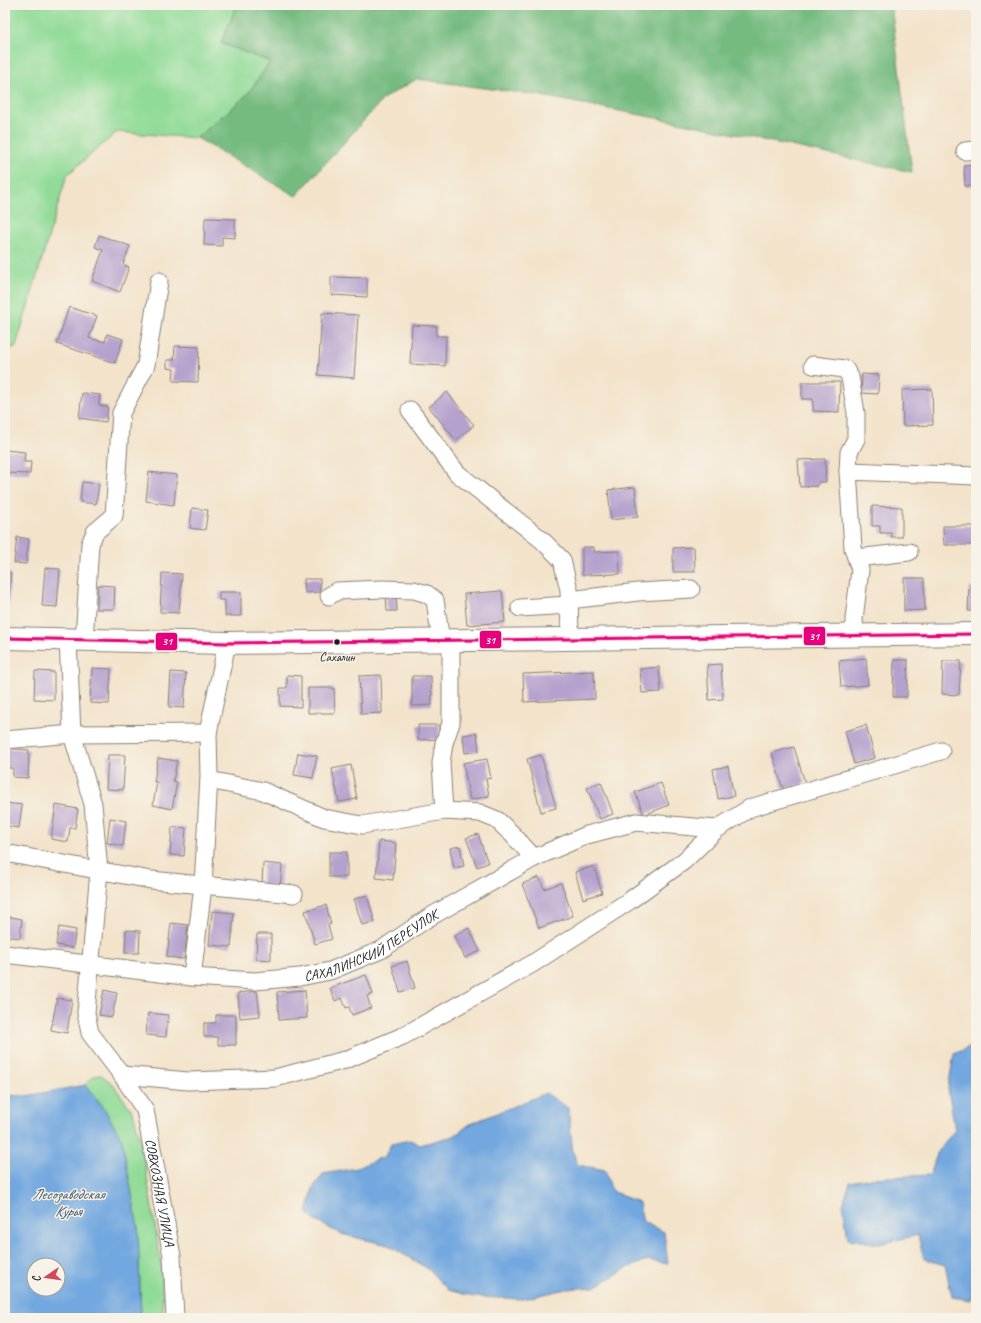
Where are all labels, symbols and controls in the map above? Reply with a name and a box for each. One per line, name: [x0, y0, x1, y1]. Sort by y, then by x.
line badge: 31: [803, 626, 826, 646]
text: 31: [809, 629, 820, 643]
line badge: 31: [479, 630, 502, 649]
line badge: 31: [155, 632, 178, 651]
text: 31: [485, 633, 496, 647]
text: 31: [162, 634, 173, 648]
marker: Сахалин: [332, 637, 342, 647]
place label: Сахалин: [319, 649, 356, 665]
street label: САХАЛИНСКИЙ ПЕРЕУЛОК: [303, 905, 443, 985]
street label: СОВХОЗНАЯ УЛИЦА: [142, 1137, 178, 1249]
water label: Лесозаводская Курья: [32, 1185, 107, 1221]
north arrow: [26, 1257, 66, 1297]
text: С: [28, 1273, 44, 1283]

